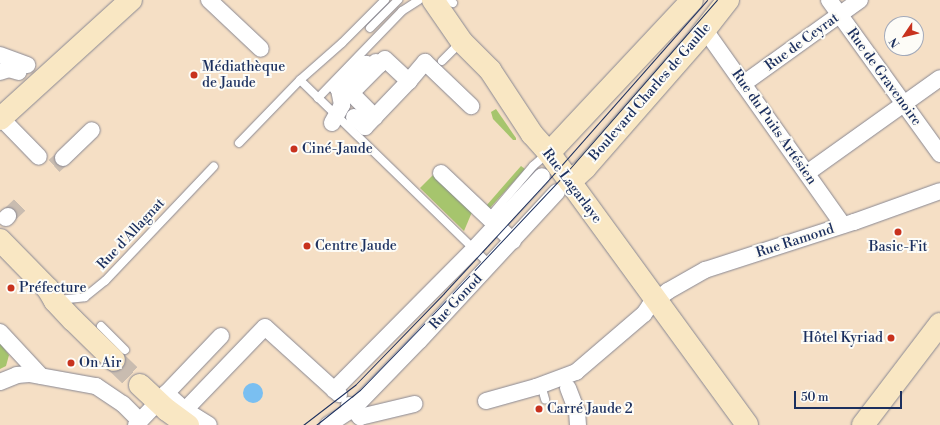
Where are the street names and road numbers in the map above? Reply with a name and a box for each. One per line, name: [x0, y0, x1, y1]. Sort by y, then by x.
street label: Rue de Ceyrat: [762, 10, 842, 74]
street label: Boulevard Charles de Gaulle: [585, 20, 715, 164]
street label: Rue de Gravenoire: [843, 25, 925, 129]
street label: Rue du Puits Artésien: [728, 66, 820, 188]
street label: Rue Lagarlaye: [539, 145, 605, 227]
street label: Rue d'Allagnat: [94, 195, 168, 273]
street label: Rue Ramond: [754, 220, 836, 262]
street label: Rue Gonod: [426, 271, 486, 333]

